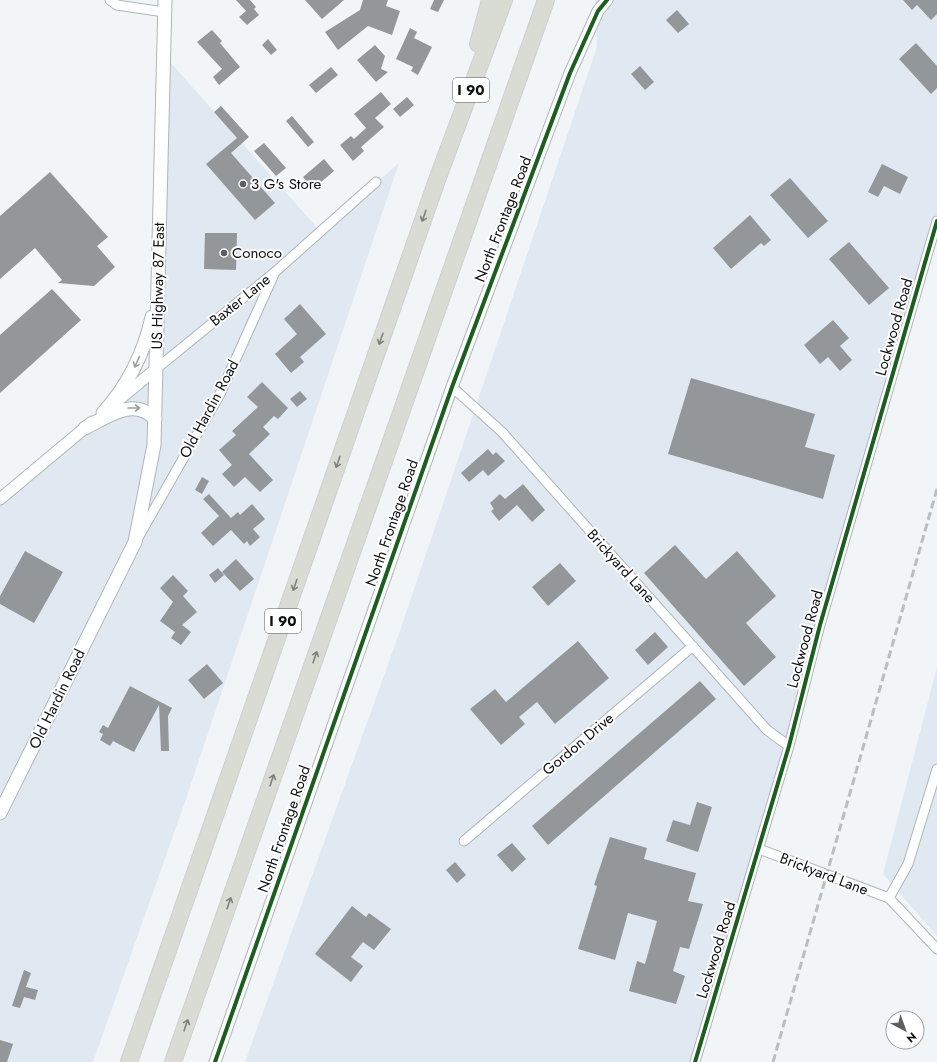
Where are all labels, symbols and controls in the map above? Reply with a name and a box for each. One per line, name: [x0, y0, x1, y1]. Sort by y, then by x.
road number: I 90: [453, 78, 489, 102]
street label: North Frontage Road: [469, 153, 537, 285]
place label: 3 G's Store: [251, 173, 322, 195]
marker: 3 G's Store: [238, 179, 248, 189]
one-way arrow: [420, 210, 427, 223]
street label: US Highway 87 East: [146, 222, 170, 350]
place label: Conoco: [232, 242, 282, 264]
marker: Conoco: [219, 248, 229, 258]
street label: Baxter Lane: [205, 268, 275, 331]
street label: Lockwood Road: [870, 276, 918, 378]
one-way arrow: [377, 333, 384, 346]
one-way arrow: [133, 356, 140, 368]
street label: Old Hardin Road: [174, 356, 244, 462]
one-way arrow: [127, 404, 140, 412]
one-way arrow: [334, 456, 342, 468]
street label: North Frontage Road: [360, 457, 424, 589]
street label: Brickyard Lane: [582, 524, 660, 608]
one-way arrow: [291, 578, 299, 590]
street label: Lockwood Road: [781, 588, 829, 690]
road number: I 90: [265, 609, 301, 633]
street label: Old Hardin Road: [23, 645, 91, 753]
one-way arrow: [312, 651, 319, 664]
street label: Gordon Drive: [537, 707, 619, 781]
street label: North Frontage Road: [252, 763, 316, 895]
one-way arrow: [269, 774, 276, 787]
street label: Brickyard Lane: [777, 847, 872, 901]
one-way arrow: [226, 896, 233, 909]
street label: Lockwood Road: [691, 899, 741, 1001]
north arrow: [885, 1010, 925, 1050]
one-way arrow: [182, 1020, 190, 1032]
text: N: [903, 1029, 920, 1046]

